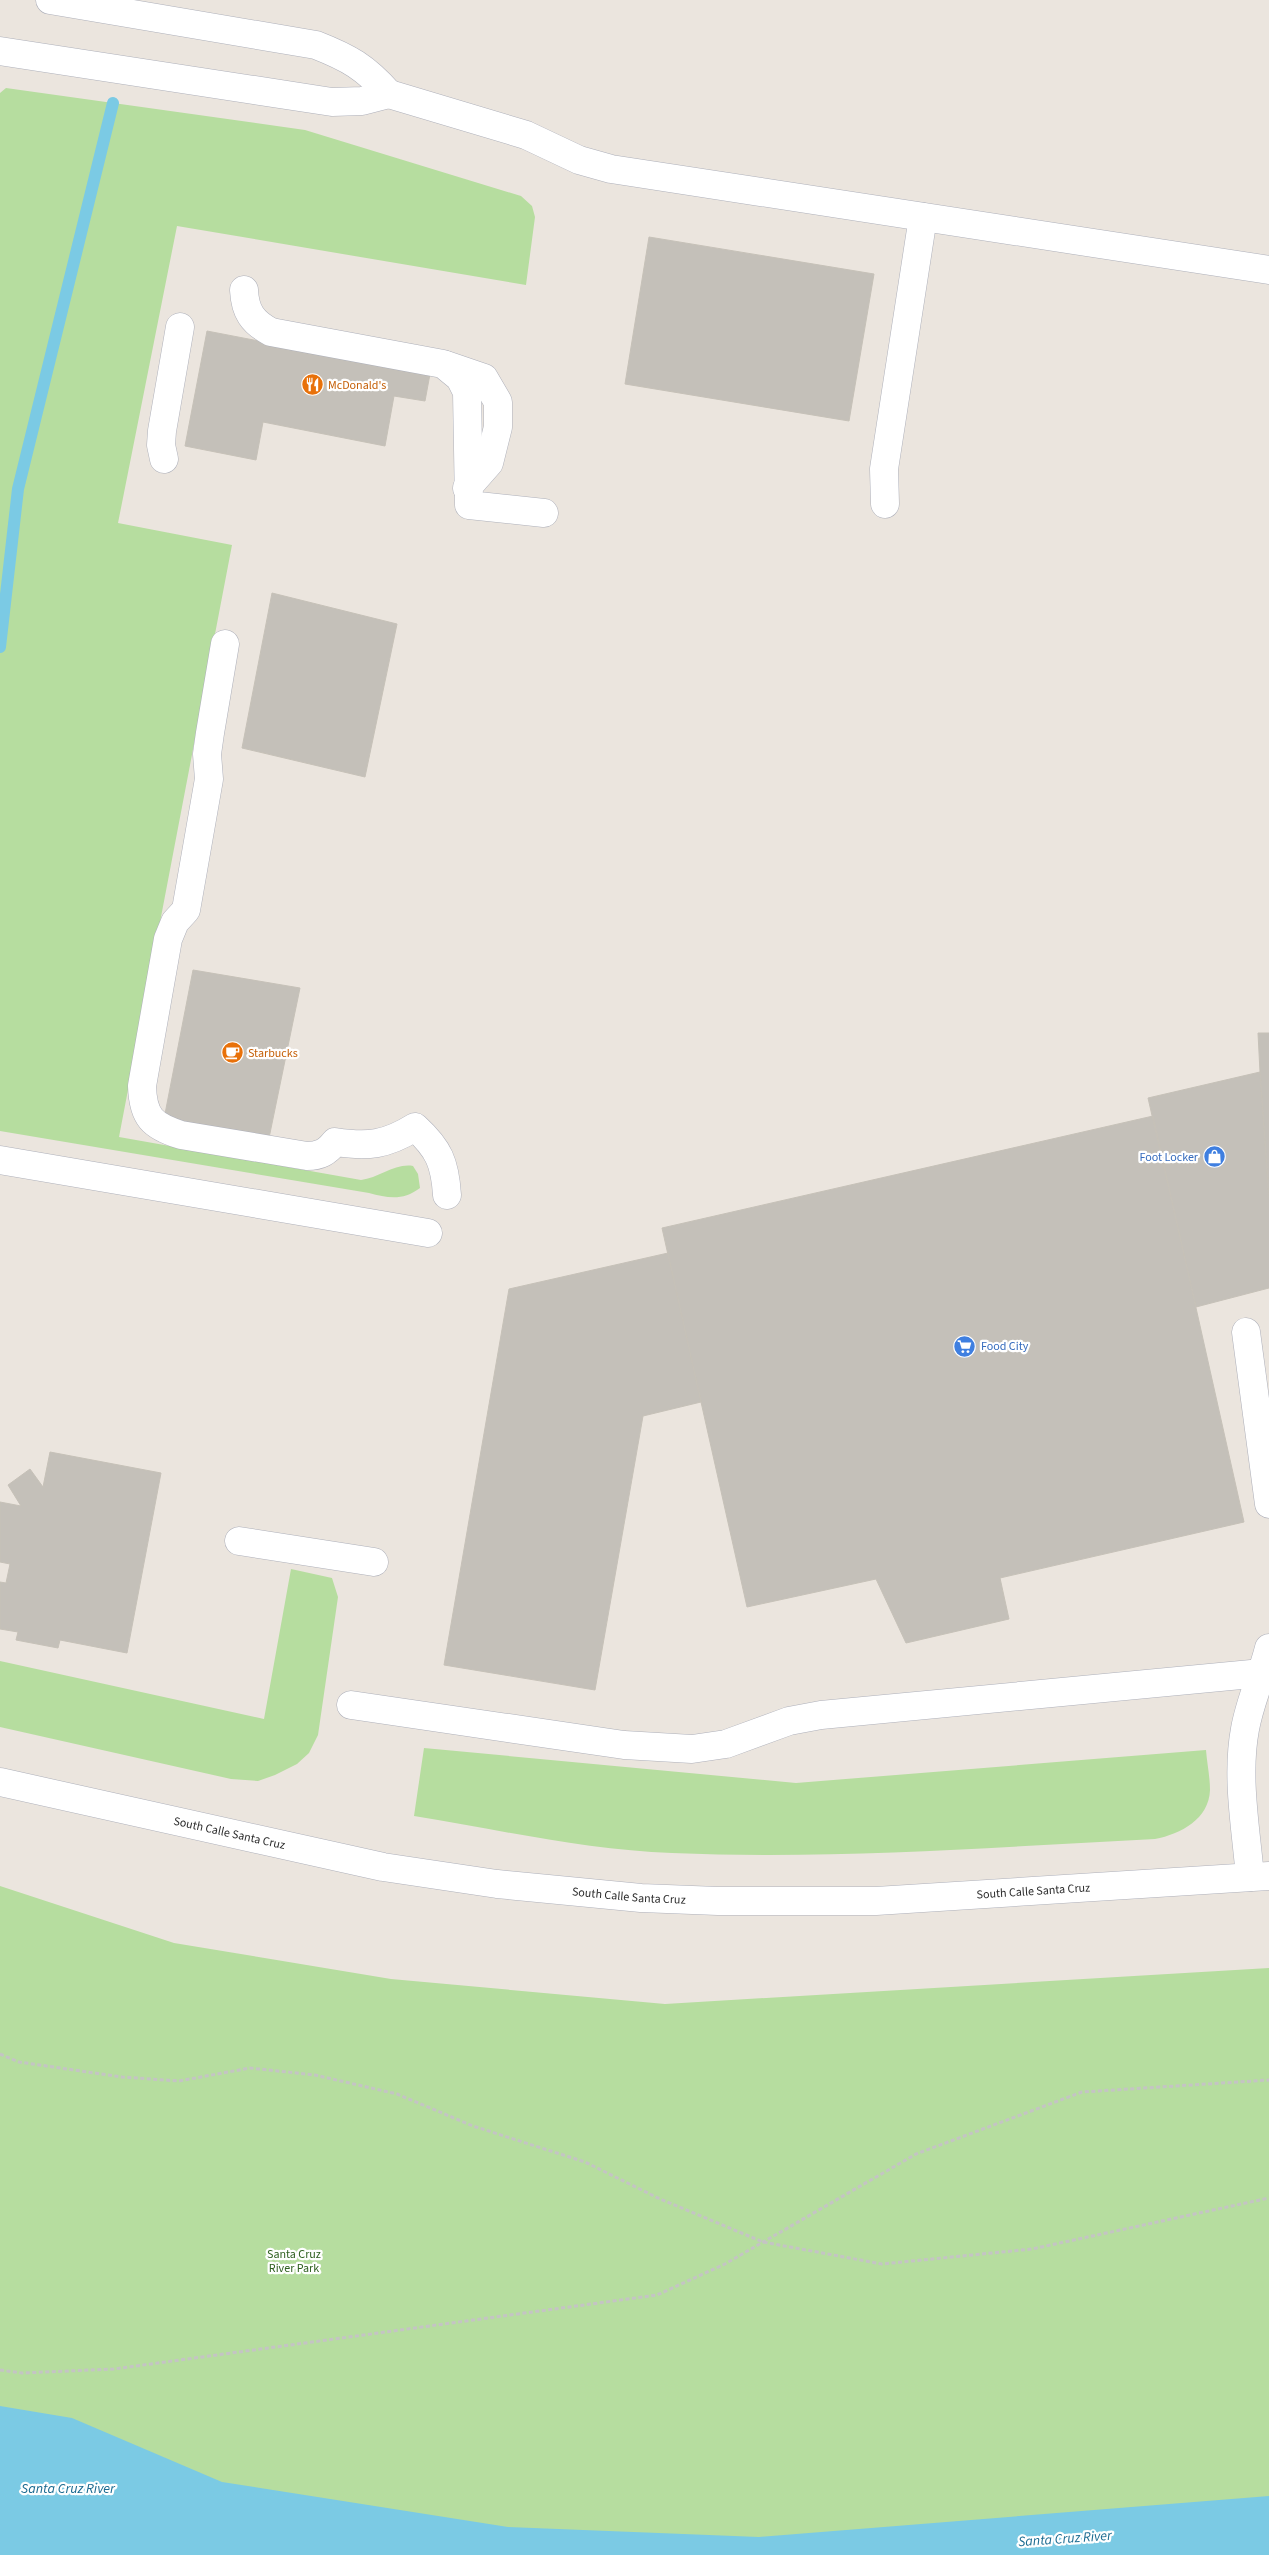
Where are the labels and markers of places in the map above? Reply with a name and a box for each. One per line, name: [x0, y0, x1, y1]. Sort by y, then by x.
restaurant icon: McDonald's: [300, 373, 324, 397]
place label: McDonald's: [328, 377, 386, 394]
cafe icon: Starbucks: [220, 1041, 244, 1065]
place label: Starbucks: [248, 1045, 298, 1062]
shop icon: Foot Locker: [1202, 1145, 1226, 1169]
place label: Foot Locker: [1139, 1149, 1199, 1166]
supermarket icon: Food City: [953, 1334, 977, 1358]
place label: Food City: [981, 1338, 1029, 1355]

